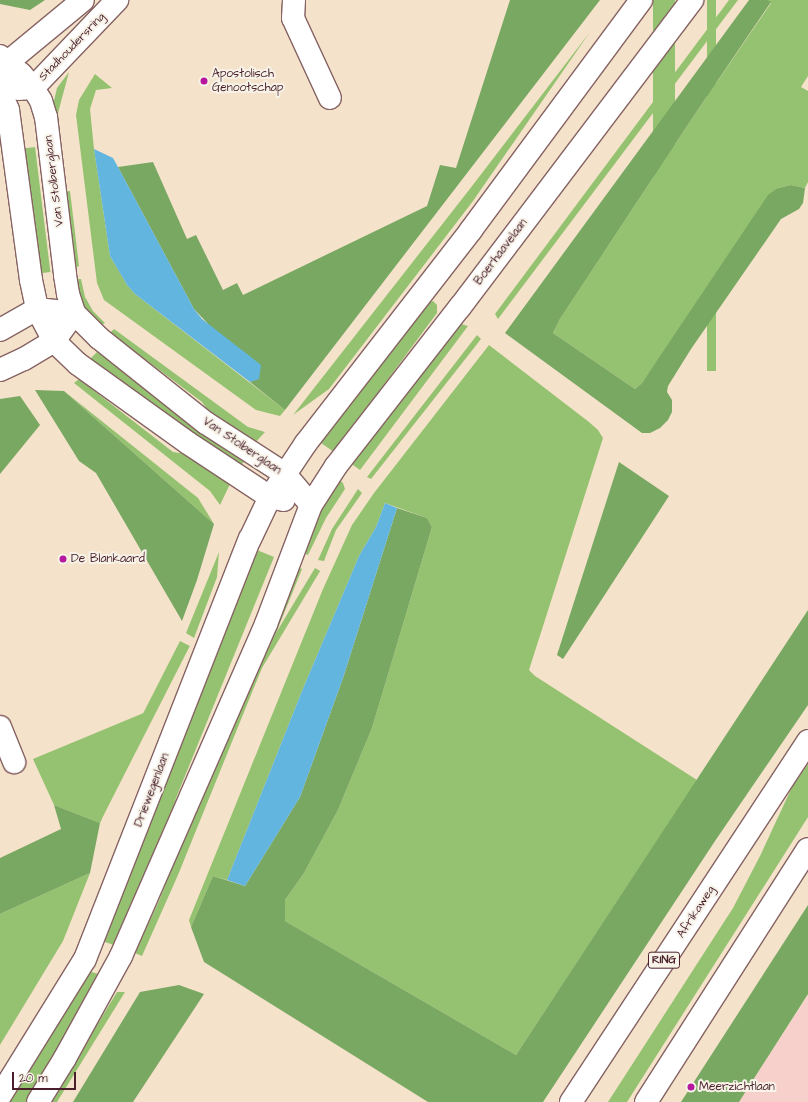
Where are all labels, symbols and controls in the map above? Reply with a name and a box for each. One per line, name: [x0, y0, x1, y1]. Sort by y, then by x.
street label: Stadhoudersring: [36, 10, 108, 84]
place label: Apostolisch Genootschap: [212, 67, 283, 95]
marker: Apostolisch Genootschap: [199, 76, 209, 86]
street label: Van Stolberglaan: [41, 135, 67, 227]
street label: Boerhaavelaan: [471, 216, 531, 288]
street label: Van Stolberglaan: [200, 414, 284, 478]
place label: De Blankaard: [71, 552, 145, 566]
marker: De Blankaard: [58, 554, 68, 564]
street label: Driewegenlaan: [131, 751, 173, 829]
street label: Afrikaweg: [674, 883, 718, 941]
road number: RING: [647, 951, 681, 969]
scale bar: [14, 1064, 78, 1090]
text: 20 m: [19, 1070, 48, 1087]
place label: Meerzichtlaan: [699, 1080, 775, 1094]
marker: Meerzichtlaan: [686, 1082, 696, 1092]

